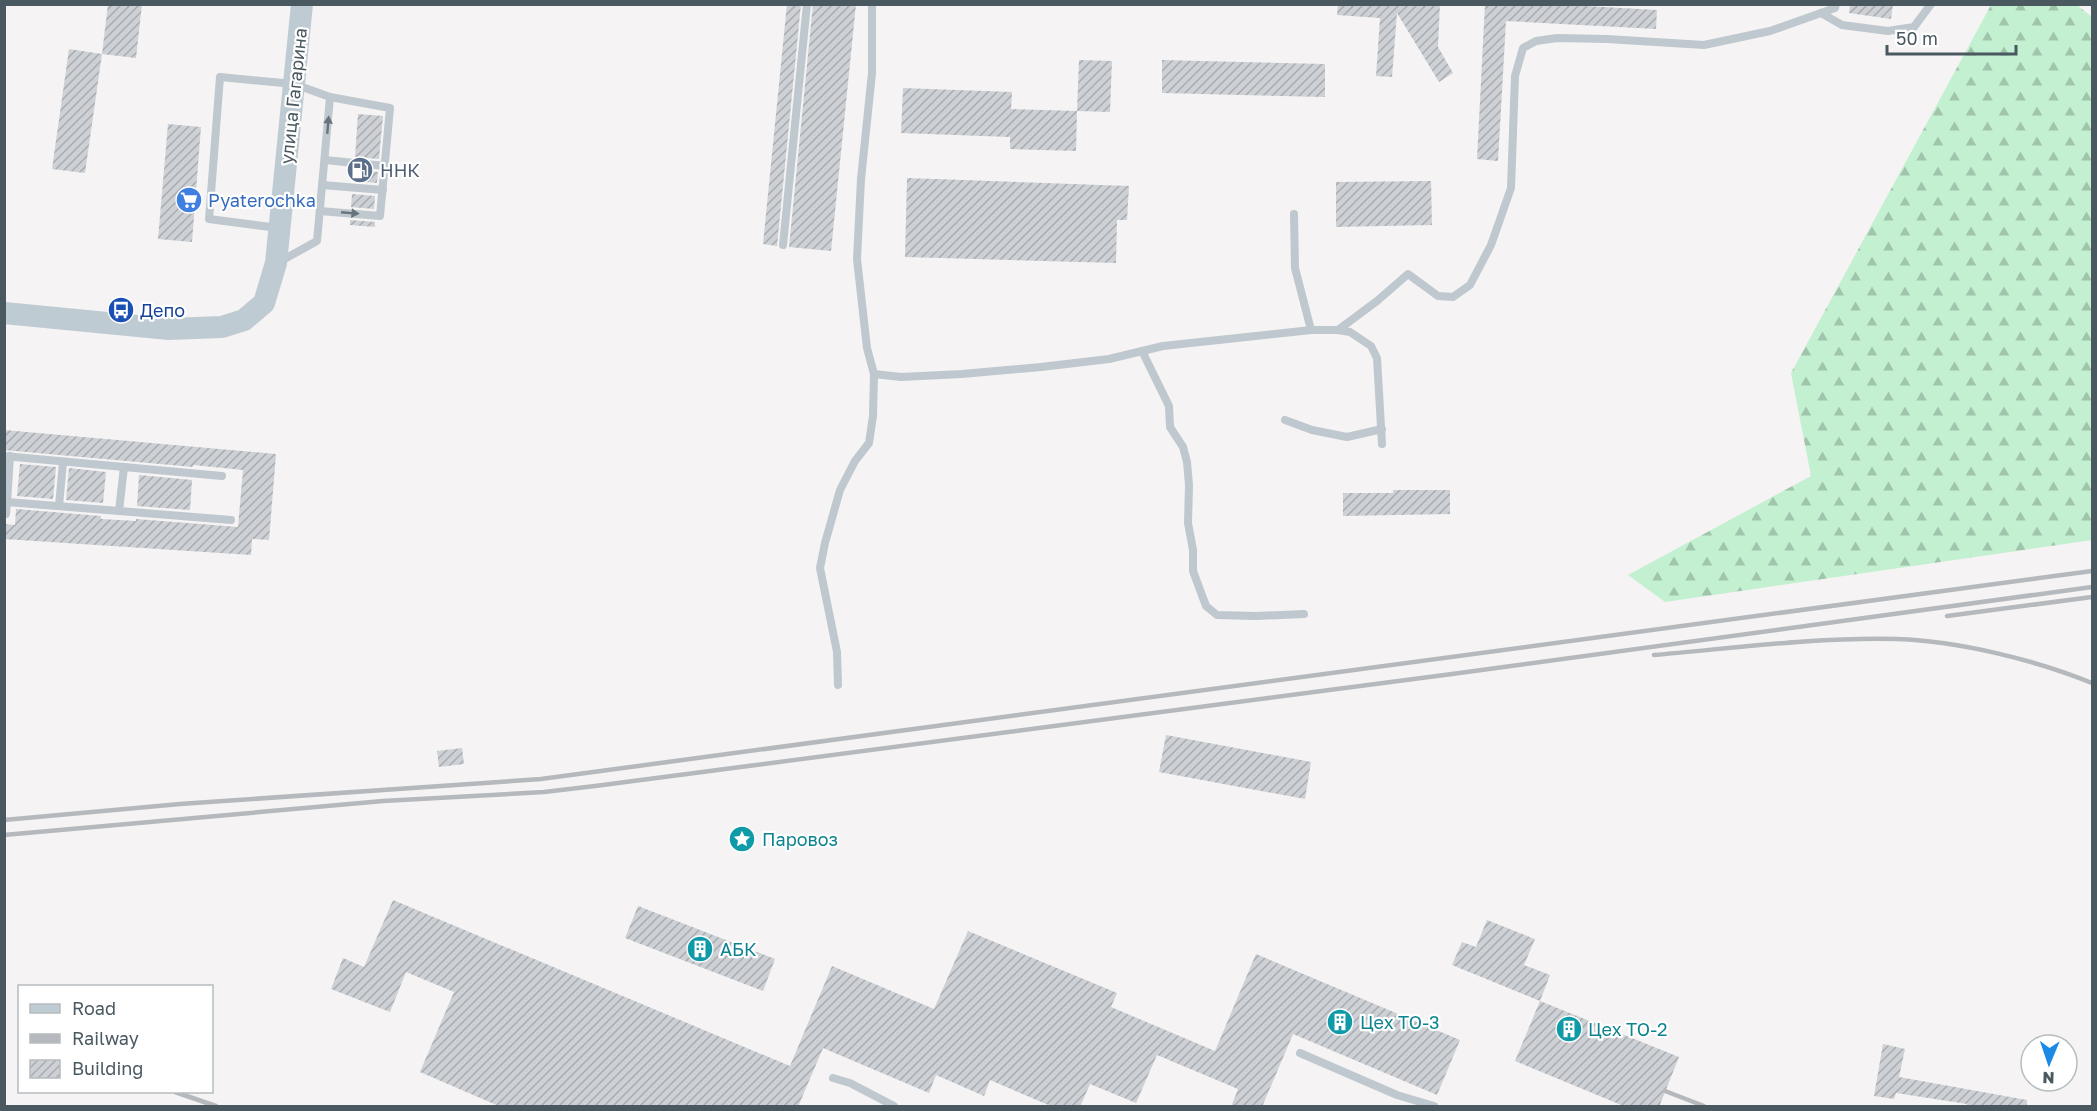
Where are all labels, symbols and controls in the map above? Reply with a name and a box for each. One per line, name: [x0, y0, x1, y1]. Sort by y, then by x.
scale bar: [1887, 18, 2016, 56]
street label: улица Гагарина: [275, 27, 311, 165]
text: 50 m: [1896, 27, 1938, 49]
one-way arrow: [323, 116, 333, 135]
fuel station icon: ННК: [345, 155, 375, 185]
place label: ННК: [380, 159, 420, 181]
supermarket icon: Pyaterochka: [174, 185, 204, 215]
place label: Pyaterochka: [208, 189, 316, 211]
one-way arrow: [341, 209, 360, 218]
bus stop icon: Депо: [106, 295, 136, 325]
place label: Депо: [140, 299, 185, 321]
place icon: Паровоз: [727, 824, 757, 854]
place label: Паровоз: [762, 828, 838, 850]
building icon: АБК: [685, 934, 715, 964]
place label: АБК: [720, 938, 757, 960]
legend: [18, 985, 213, 1093]
text: Road: [72, 997, 116, 1019]
building icon: Цех ТО-3: [1325, 1007, 1355, 1037]
place label: Цех ТО-3: [1360, 1011, 1440, 1033]
building icon: Цех ТО-2: [1554, 1014, 1584, 1044]
place label: Цех ТО-2: [1588, 1018, 1667, 1040]
text: Railway: [72, 1027, 139, 1049]
north arrow: [2019, 1033, 2079, 1093]
text: Building: [72, 1057, 143, 1079]
text: N: [2042, 1068, 2055, 1088]

